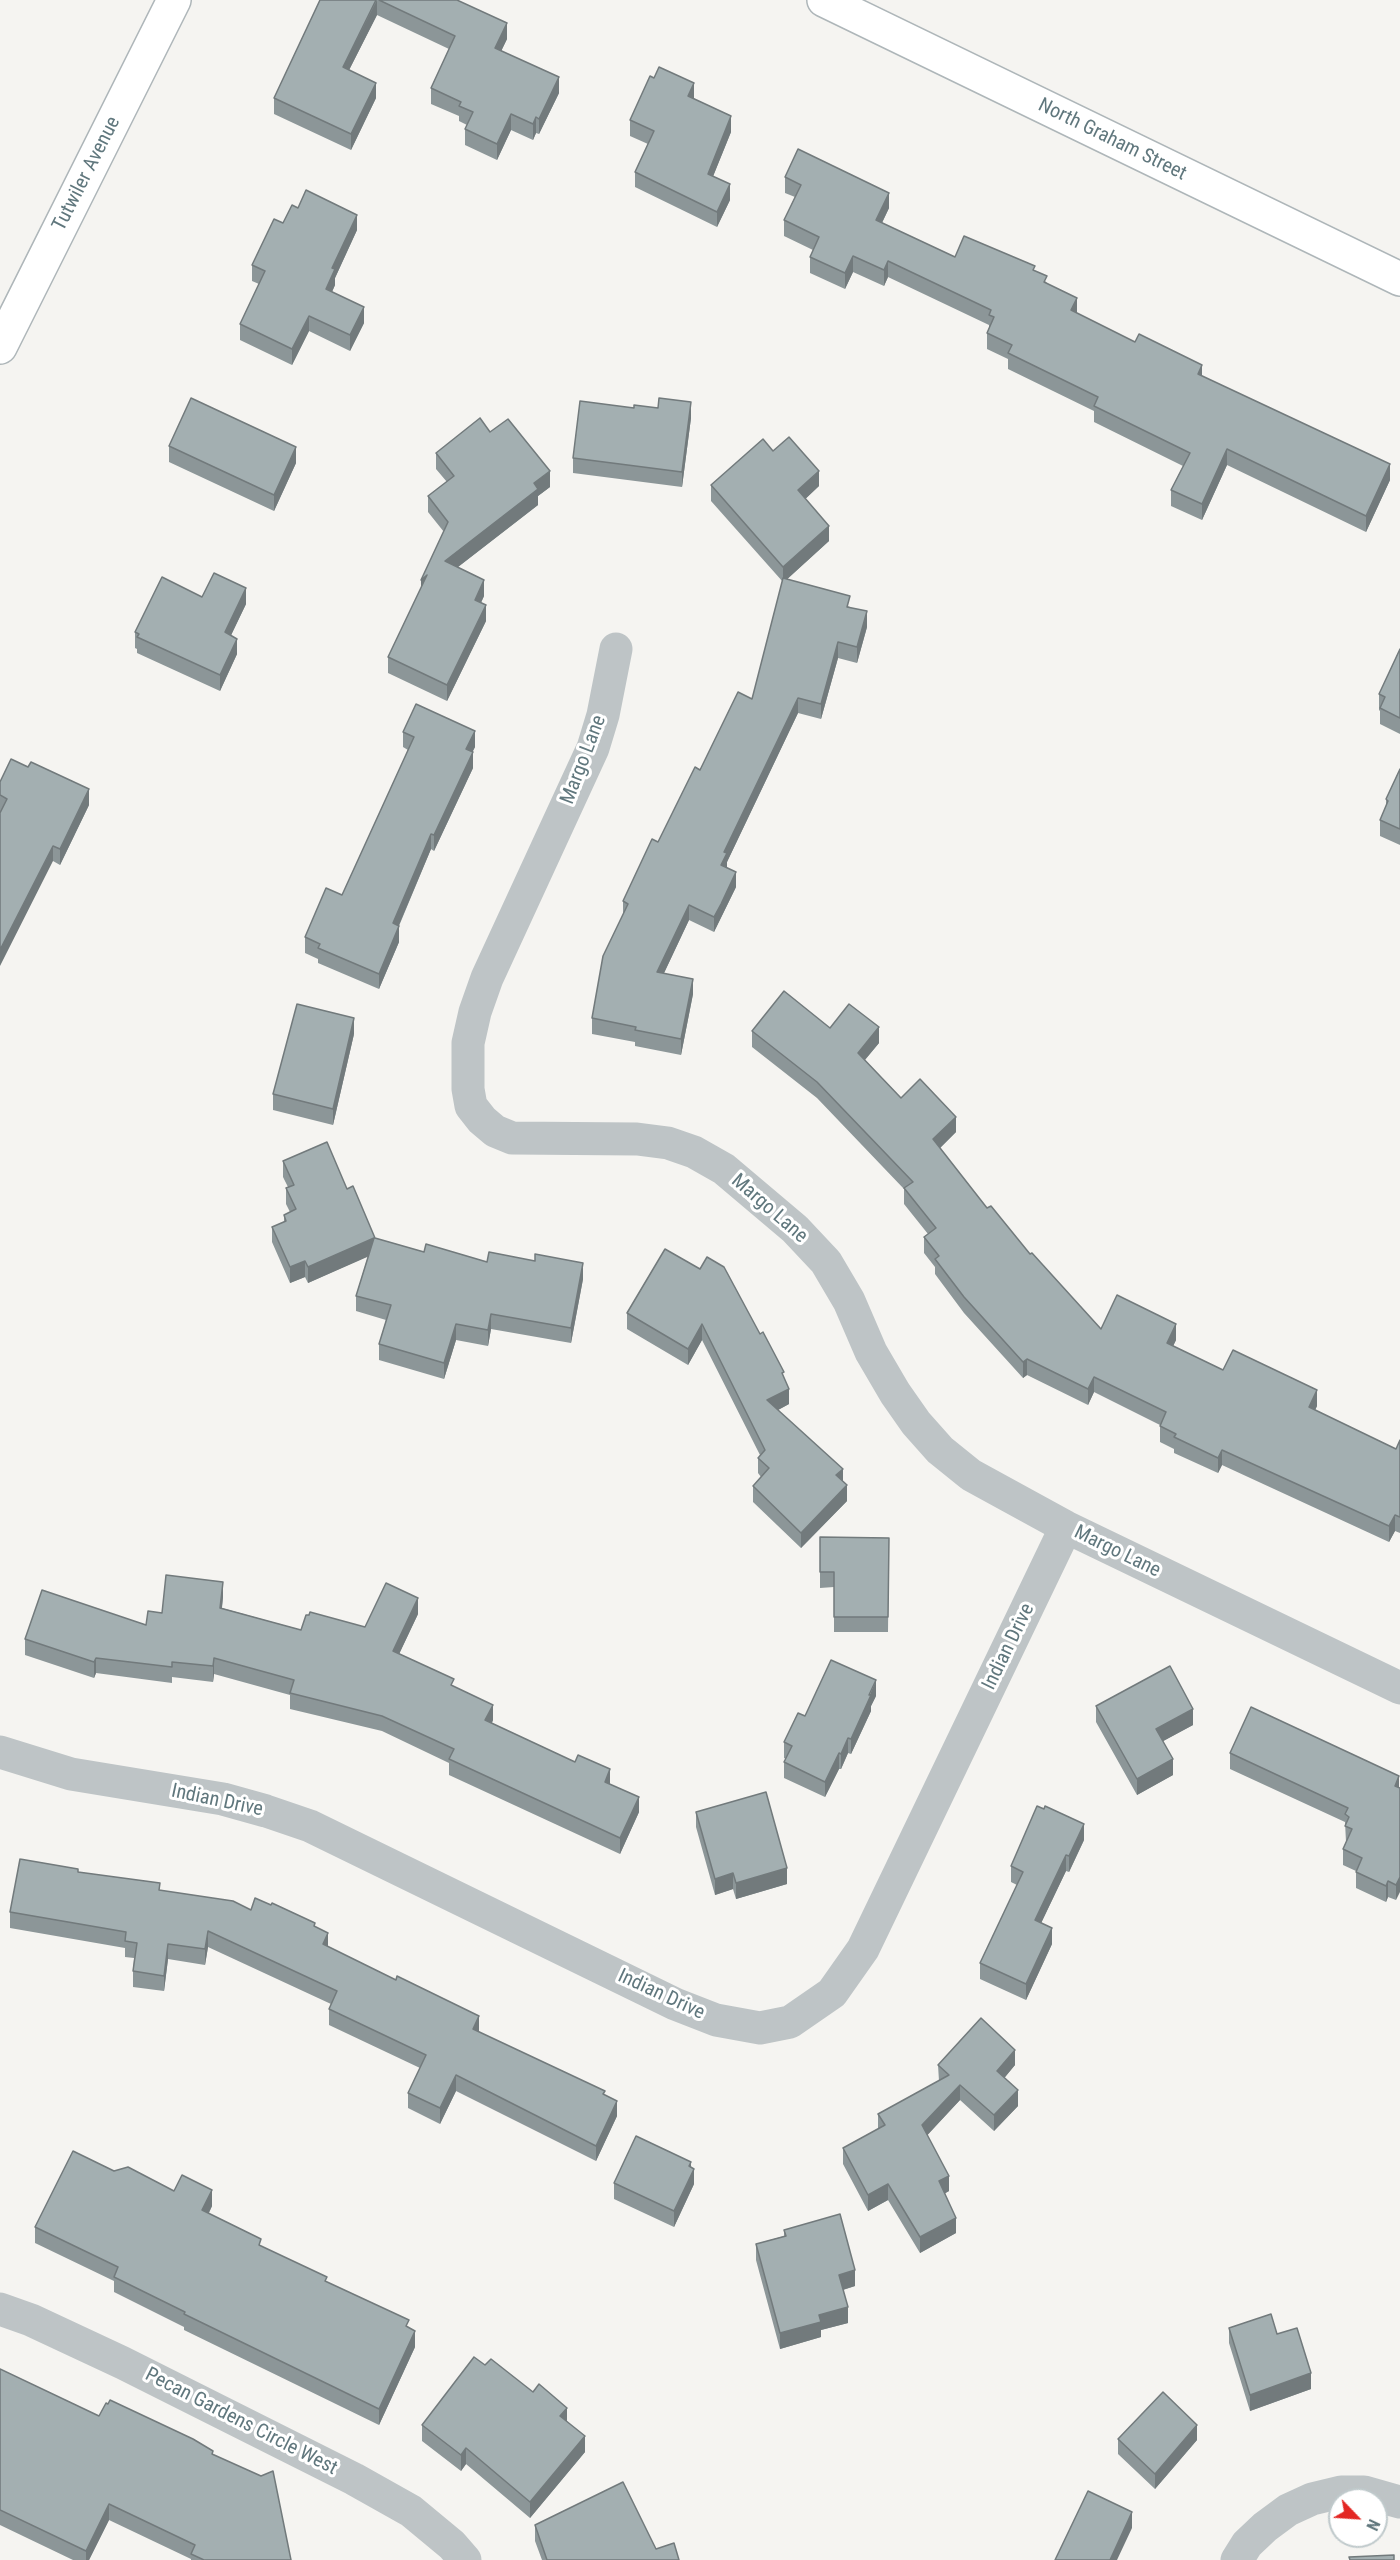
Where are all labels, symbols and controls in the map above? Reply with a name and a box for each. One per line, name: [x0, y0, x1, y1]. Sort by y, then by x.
street label: North Graham Street: [1034, 94, 1190, 186]
street label: Tutwiler Avenue: [48, 113, 126, 235]
street label: Margo Lane: [556, 712, 612, 808]
street label: Margo Lane: [726, 1169, 812, 1249]
street label: Margo Lane: [1070, 1521, 1164, 1583]
street label: Indian Drive: [978, 1600, 1040, 1694]
street label: Indian Drive: [169, 1780, 265, 1822]
street label: Indian Drive: [614, 1964, 708, 2026]
street label: Pecan Gardens Circle West: [141, 2363, 341, 2481]
north arrow: [1328, 2488, 1388, 2548]
text: N: [1362, 2517, 1384, 2533]

